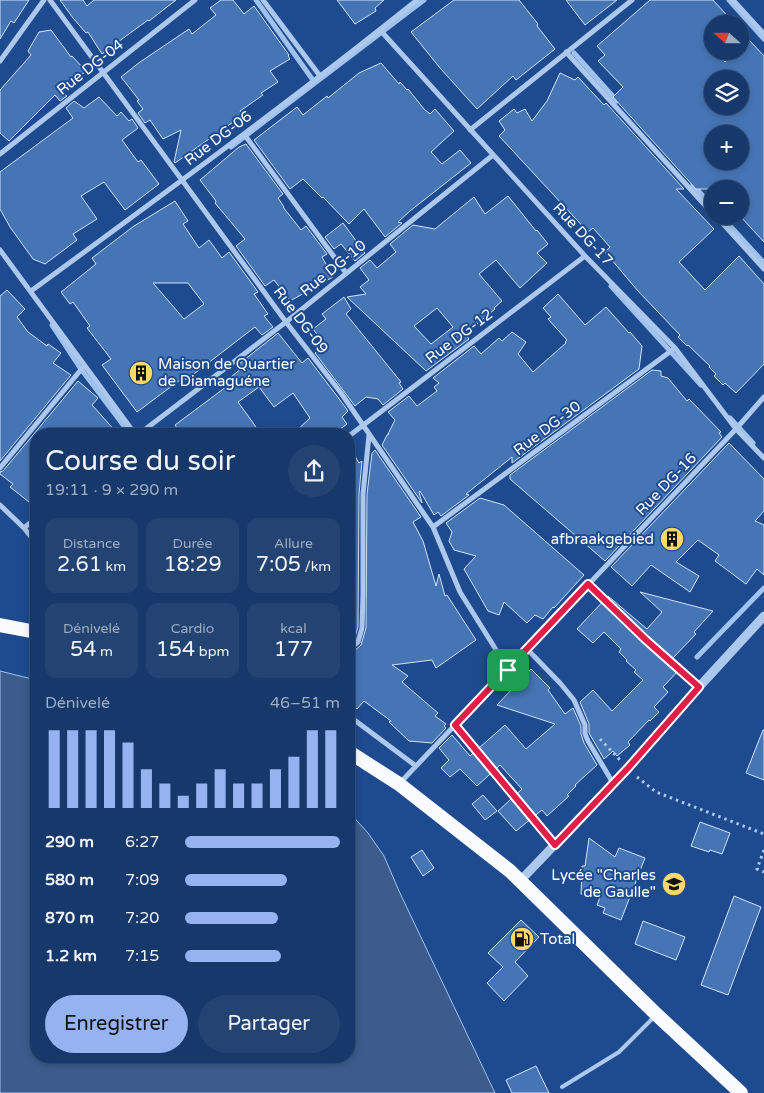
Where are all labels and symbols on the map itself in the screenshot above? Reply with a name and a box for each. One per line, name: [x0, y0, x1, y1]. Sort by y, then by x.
north arrow: [704, 15, 749, 60]
street label: Rue DG-04: [53, 35, 127, 99]
street label: Rue DG-06: [181, 107, 255, 169]
street label: Rue DG-17: [549, 199, 617, 269]
street label: Rue DG-10: [296, 236, 370, 300]
street label: Rue DG-09: [270, 283, 332, 357]
street label: Rue DG-12: [422, 305, 496, 367]
place label: Maison de Quartier de Diamaguéne: [158, 355, 295, 390]
building icon: Maison de Quartier de Diamaguéne: [128, 360, 154, 386]
street label: Rue DG-30: [510, 397, 584, 459]
street label: Rue DG-16: [632, 449, 700, 519]
building icon: afbraakgebied: [659, 526, 685, 552]
place label: afbraakgebied: [551, 530, 654, 548]
pin: [487, 649, 529, 691]
place label: Lycée "Charles de Gaulle": [551, 866, 656, 901]
school or university icon: Lycée "Charles de Gaulle": [661, 871, 687, 897]
fuel station icon: Total: [509, 926, 535, 952]
place label: Total: [540, 930, 575, 948]

